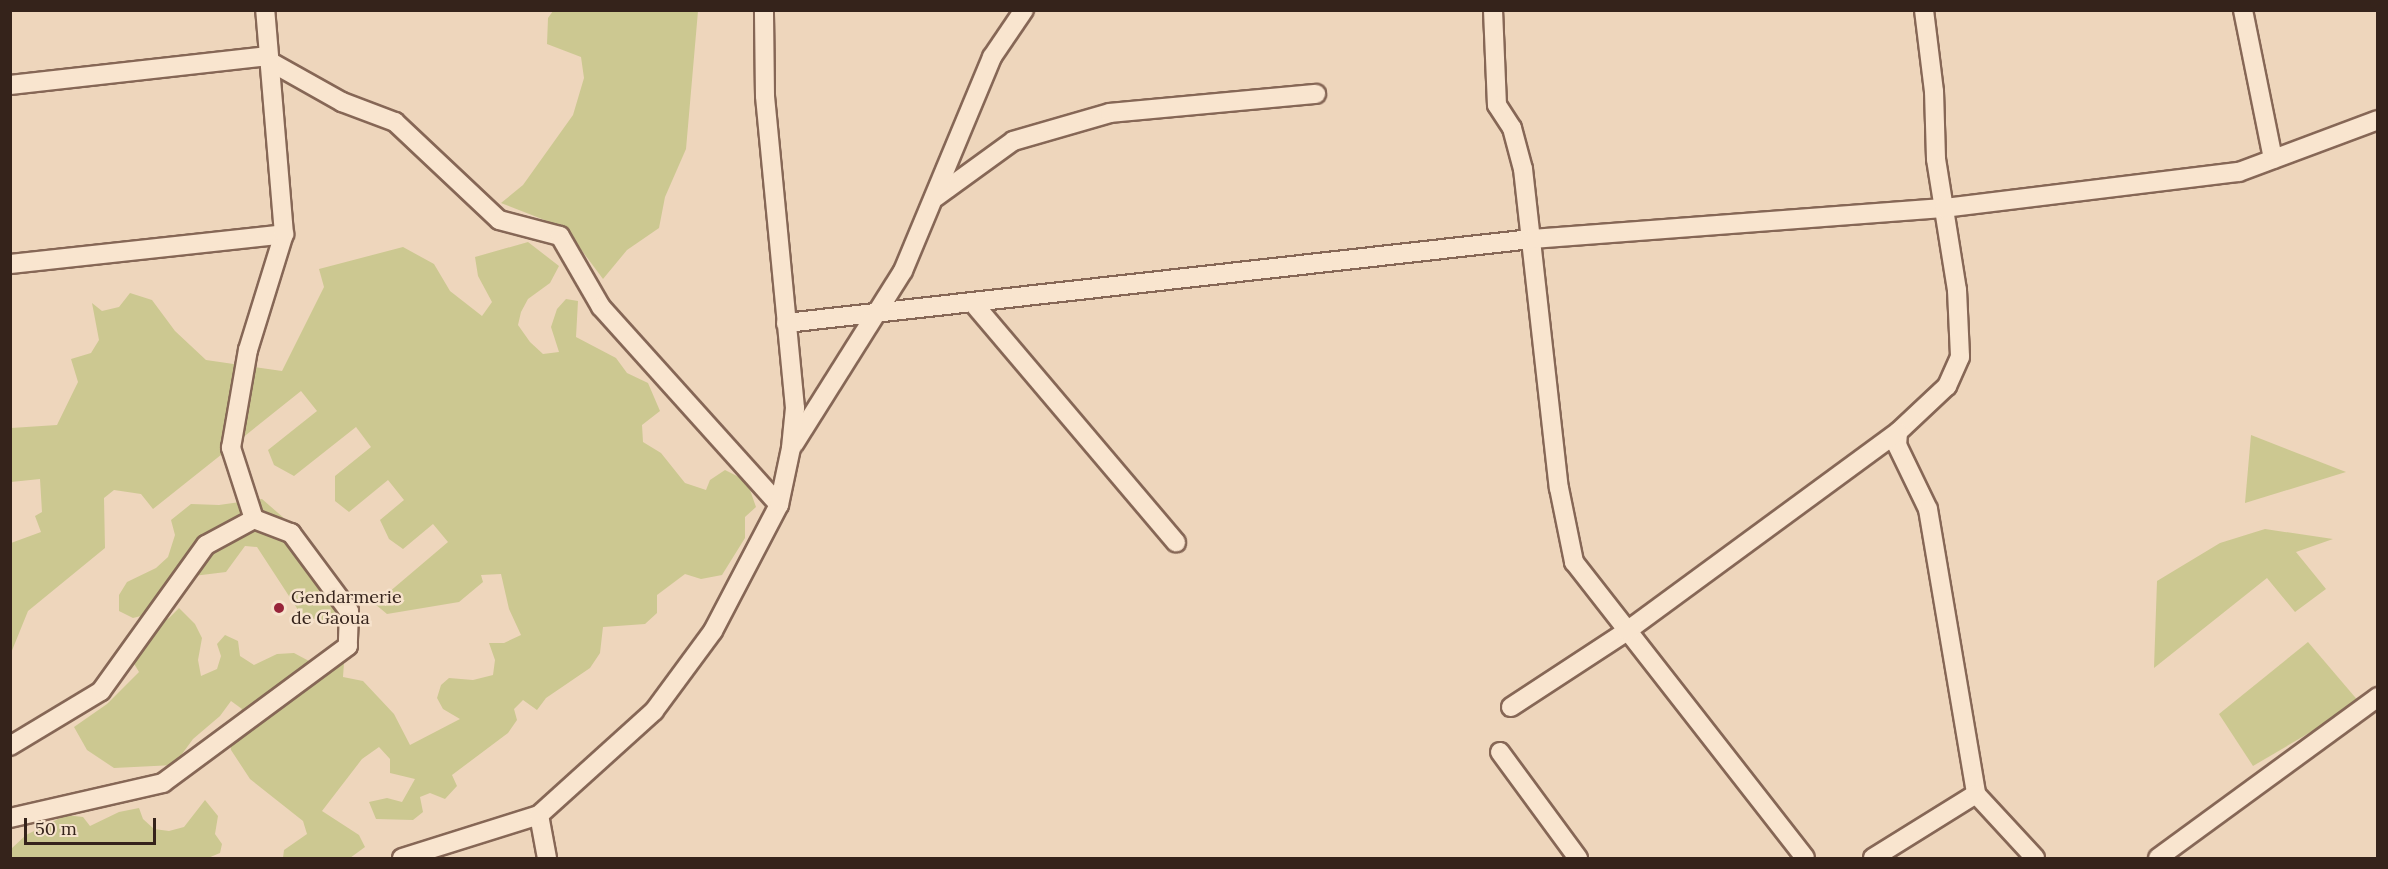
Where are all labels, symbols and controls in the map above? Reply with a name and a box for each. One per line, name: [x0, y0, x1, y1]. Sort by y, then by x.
place label: Gendarmerie de Gaoua: [291, 587, 402, 630]
marker: Gendarmerie de Gaoua: [272, 601, 286, 615]
scale bar: [27, 806, 159, 844]
text: 50 m: [35, 817, 77, 840]

